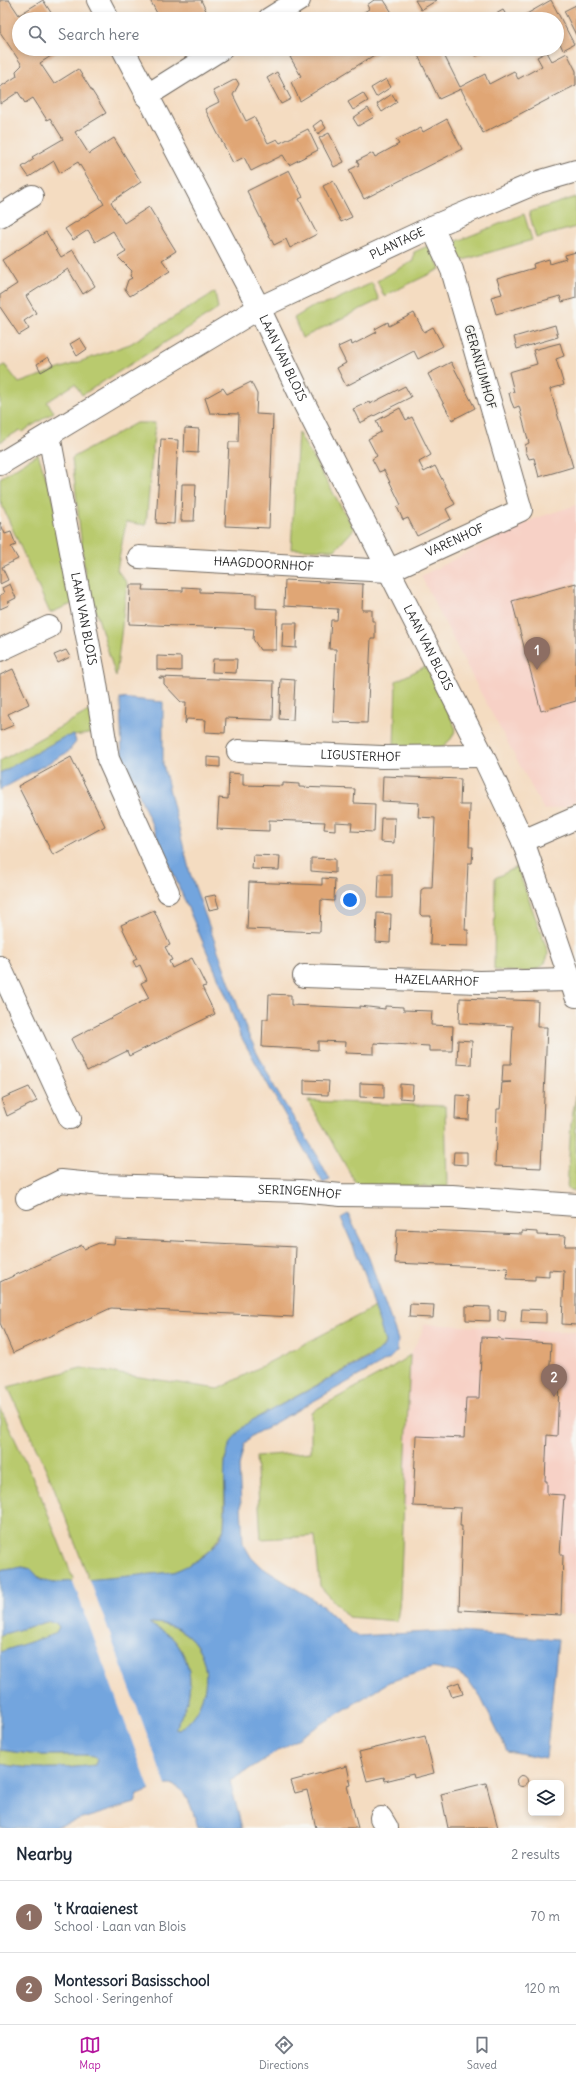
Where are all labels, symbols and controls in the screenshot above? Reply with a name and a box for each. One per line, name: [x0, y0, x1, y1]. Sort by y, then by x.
search box: [12, 12, 564, 56]
icon: search: [26, 23, 48, 45]
text: Search here: [58, 25, 139, 44]
street label: PLANTAGE: [367, 224, 427, 262]
street label: LAAN VAN BLOIS: [256, 312, 310, 404]
street label: GERANIUMHOF: [461, 323, 500, 411]
street label: VARENHOF: [423, 520, 486, 560]
street label: HAAGDOORNHOF: [213, 553, 315, 574]
street label: LAAN VAN BLOIS: [68, 571, 100, 667]
street label: LAAN VAN BLOIS: [401, 602, 457, 693]
pin: 1: [524, 637, 550, 670]
street label: LIGUSTERHOF: [320, 746, 402, 764]
your location: [340, 890, 360, 910]
street label: HAZELAARHOF: [394, 971, 480, 989]
street label: SERINGENHOF: [258, 1182, 342, 1202]
pin: 2: [541, 1364, 567, 1397]
map controls: [528, 1780, 564, 1816]
button: layers: [528, 1780, 564, 1816]
text: Nearby: [16, 1843, 72, 1865]
text: 2 results: [511, 1846, 560, 1863]
text: 't Kraaienest: [54, 1899, 138, 1918]
text: 1: [26, 1908, 32, 1925]
text: 70 m: [531, 1908, 560, 1925]
text: School · Laan van Blois: [54, 1918, 186, 1935]
text: Montessori Basisschool: [54, 1971, 210, 1990]
text: 2: [25, 1980, 33, 1997]
text: 120 m: [525, 1980, 560, 1997]
text: School · Seringenhof: [54, 1990, 173, 2007]
tab: Map: [79, 2034, 101, 2072]
tab: Directions: [259, 2034, 309, 2072]
tab: Saved: [467, 2034, 497, 2072]

